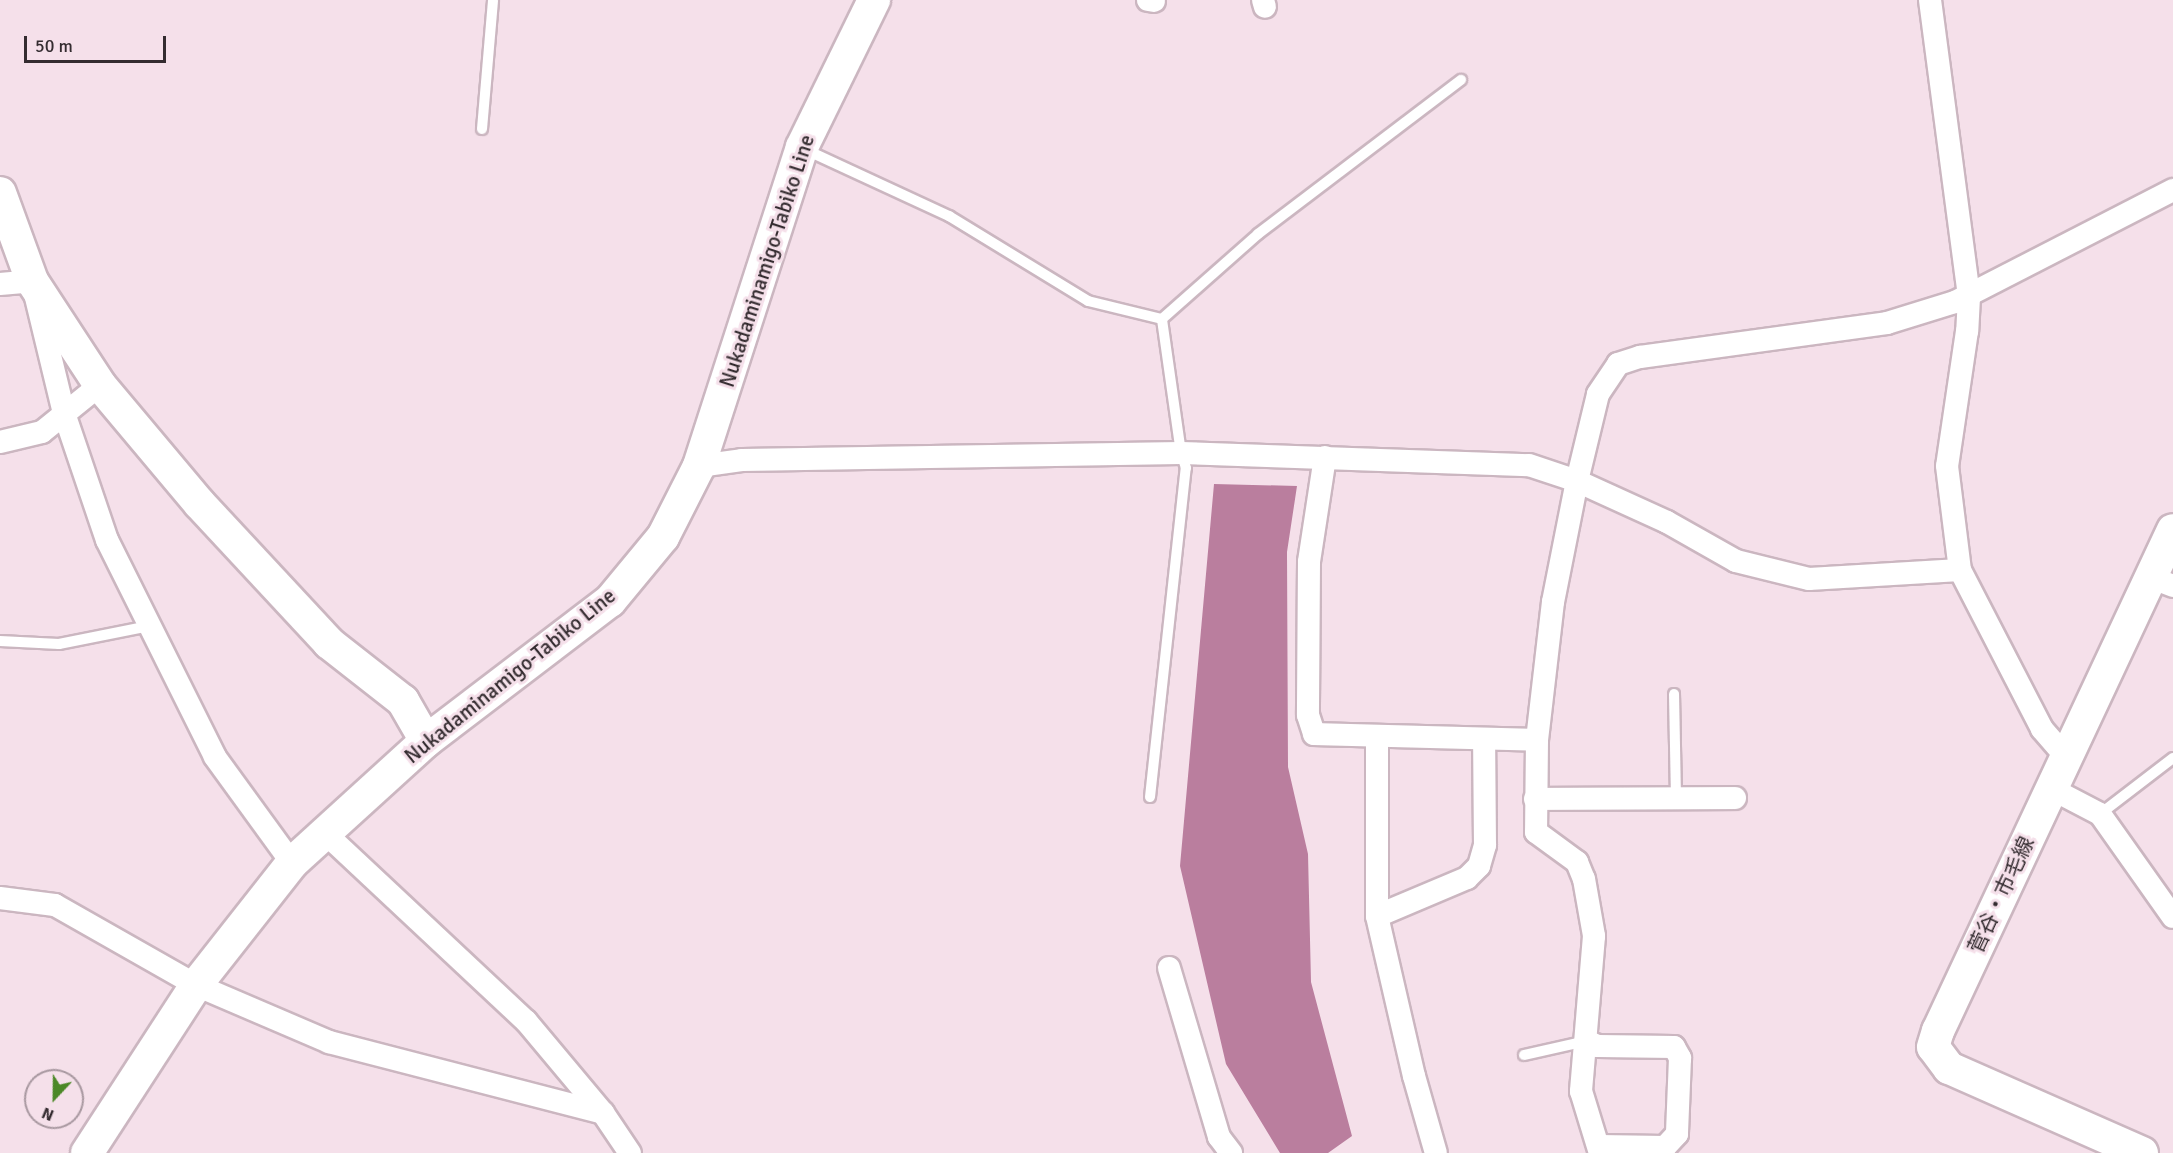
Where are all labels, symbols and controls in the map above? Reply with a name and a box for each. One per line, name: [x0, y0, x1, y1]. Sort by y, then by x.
scale bar: [27, 24, 170, 62]
text: 50 m: [35, 35, 73, 57]
street label: Nukadaminamigo-Tabiko Line: [714, 132, 820, 390]
street label: Nukadaminamigo-Tabiko Line: [400, 583, 620, 769]
street label: 菅谷・市毛線: [1963, 833, 2039, 957]
north arrow: [24, 1069, 84, 1129]
text: N: [39, 1102, 57, 1125]

